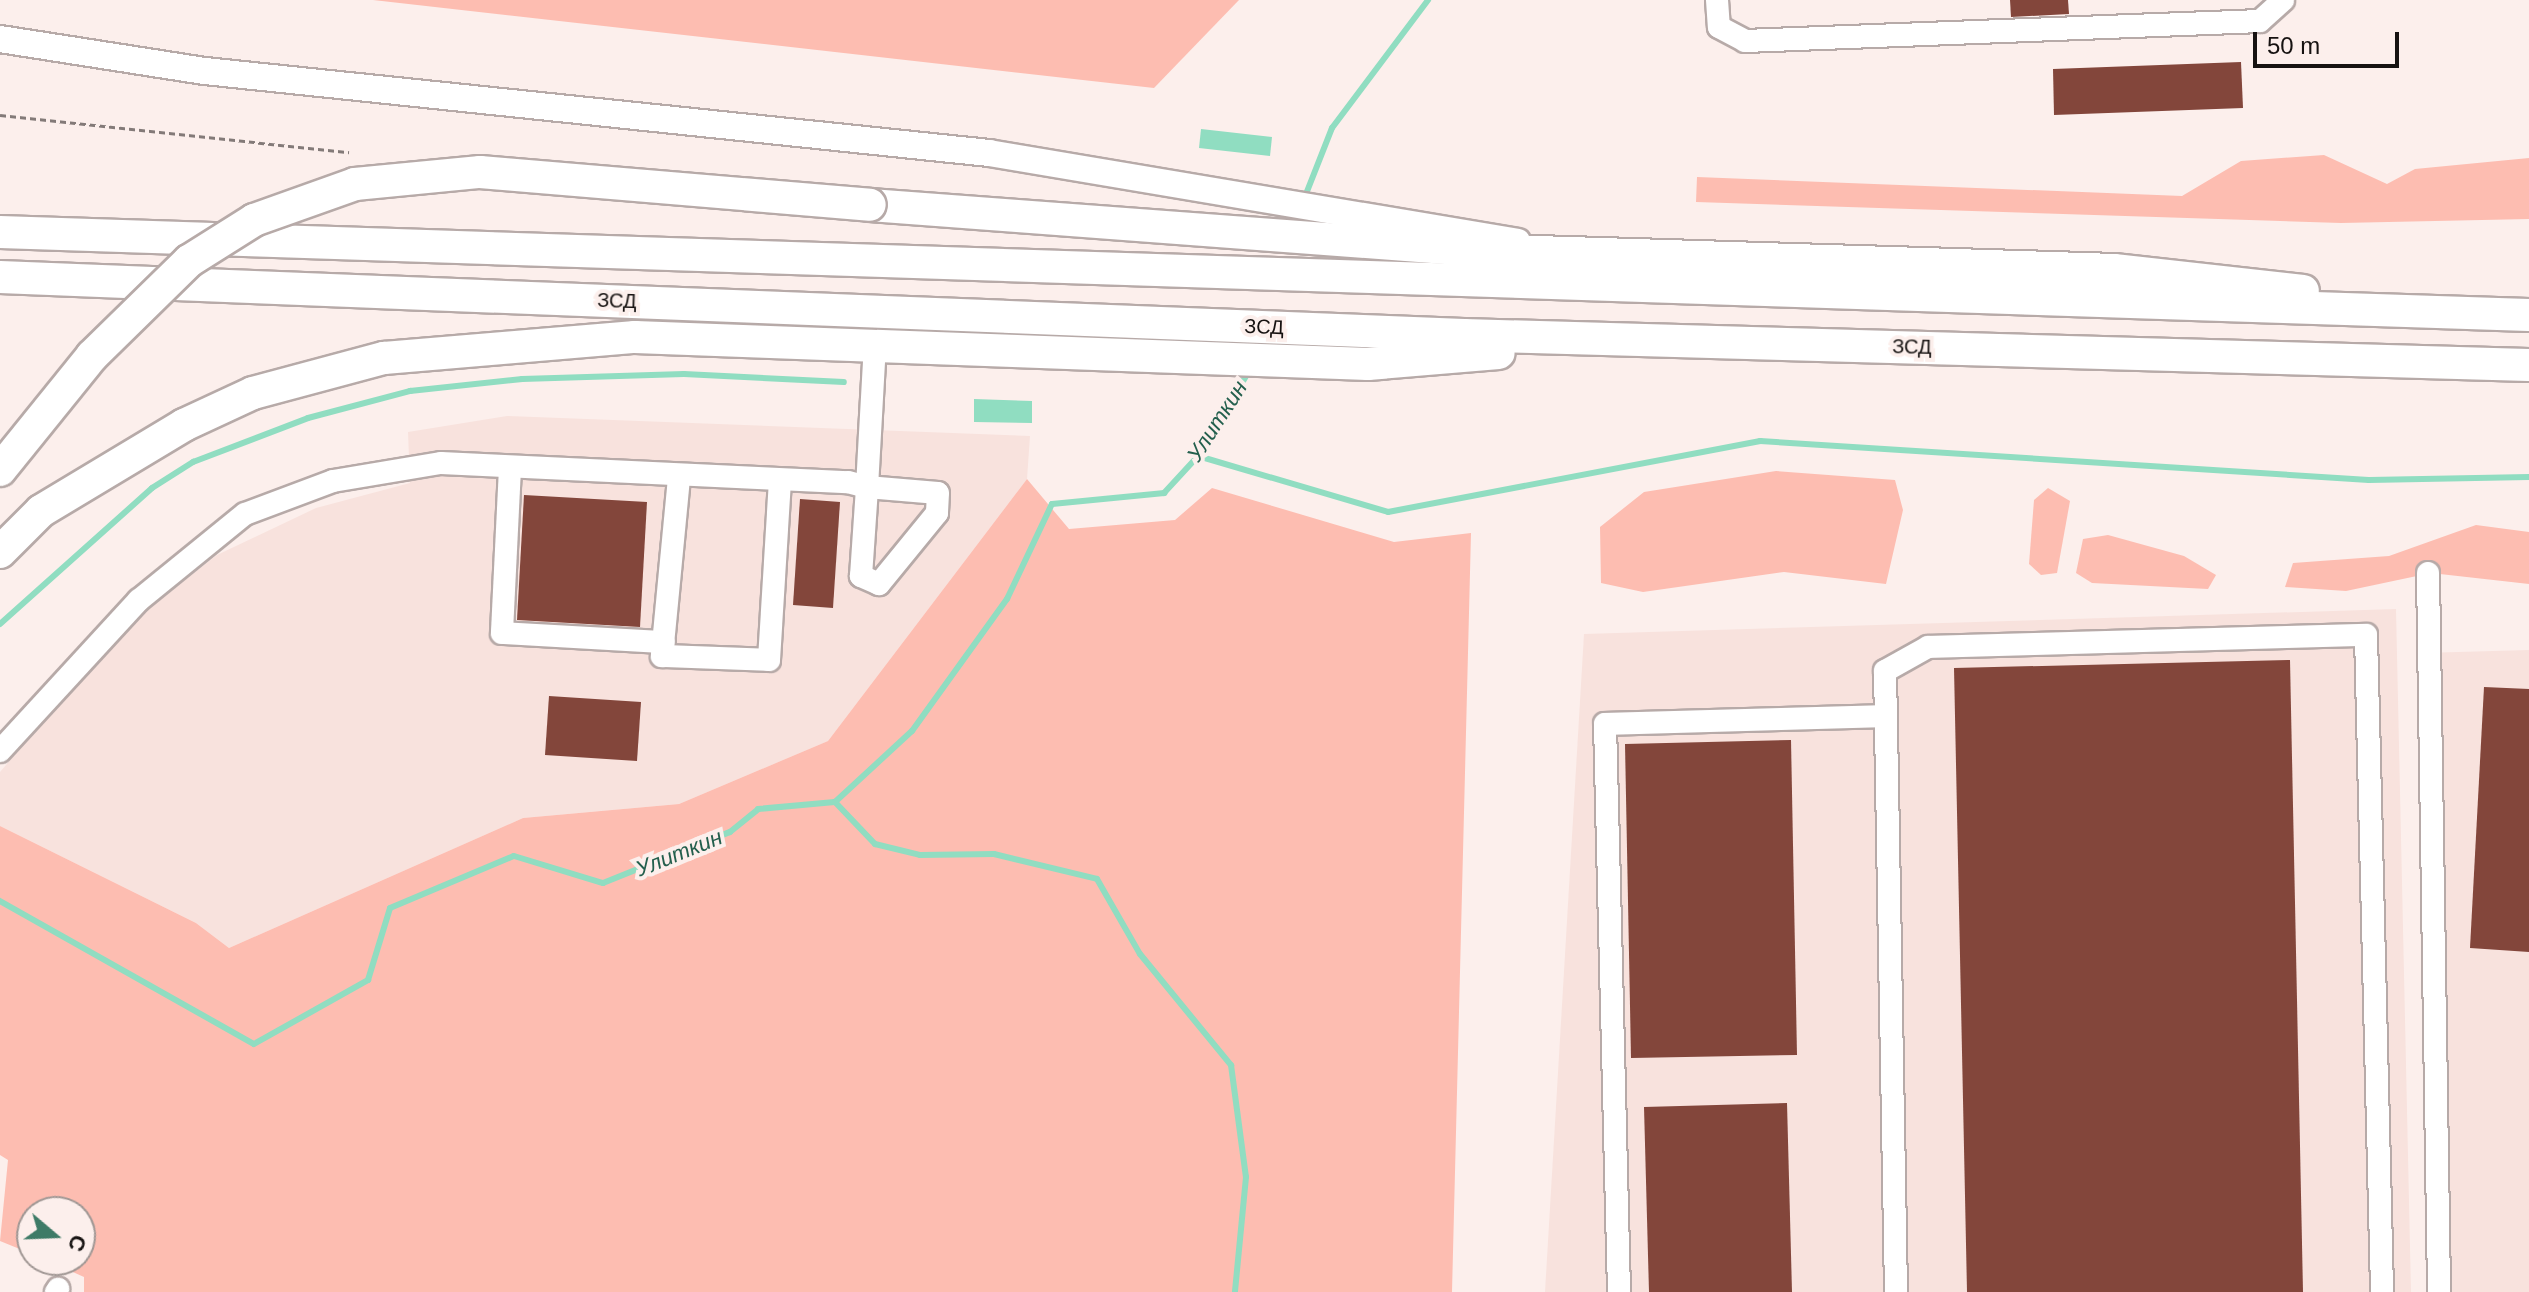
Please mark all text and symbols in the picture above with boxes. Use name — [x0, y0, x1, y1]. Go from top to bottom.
scale bar — [2257, 16, 2403, 66]
text: 50 m — [2267, 32, 2320, 59]
street label: ЗСД — [597, 288, 637, 314]
street label: ЗСД — [1244, 314, 1284, 340]
street label: ЗСД — [1892, 335, 1932, 359]
water label: Улиткин — [1181, 376, 1253, 466]
water label: Улиткин — [632, 824, 726, 882]
north arrow — [16, 1196, 96, 1276]
text: С — [63, 1232, 92, 1255]

